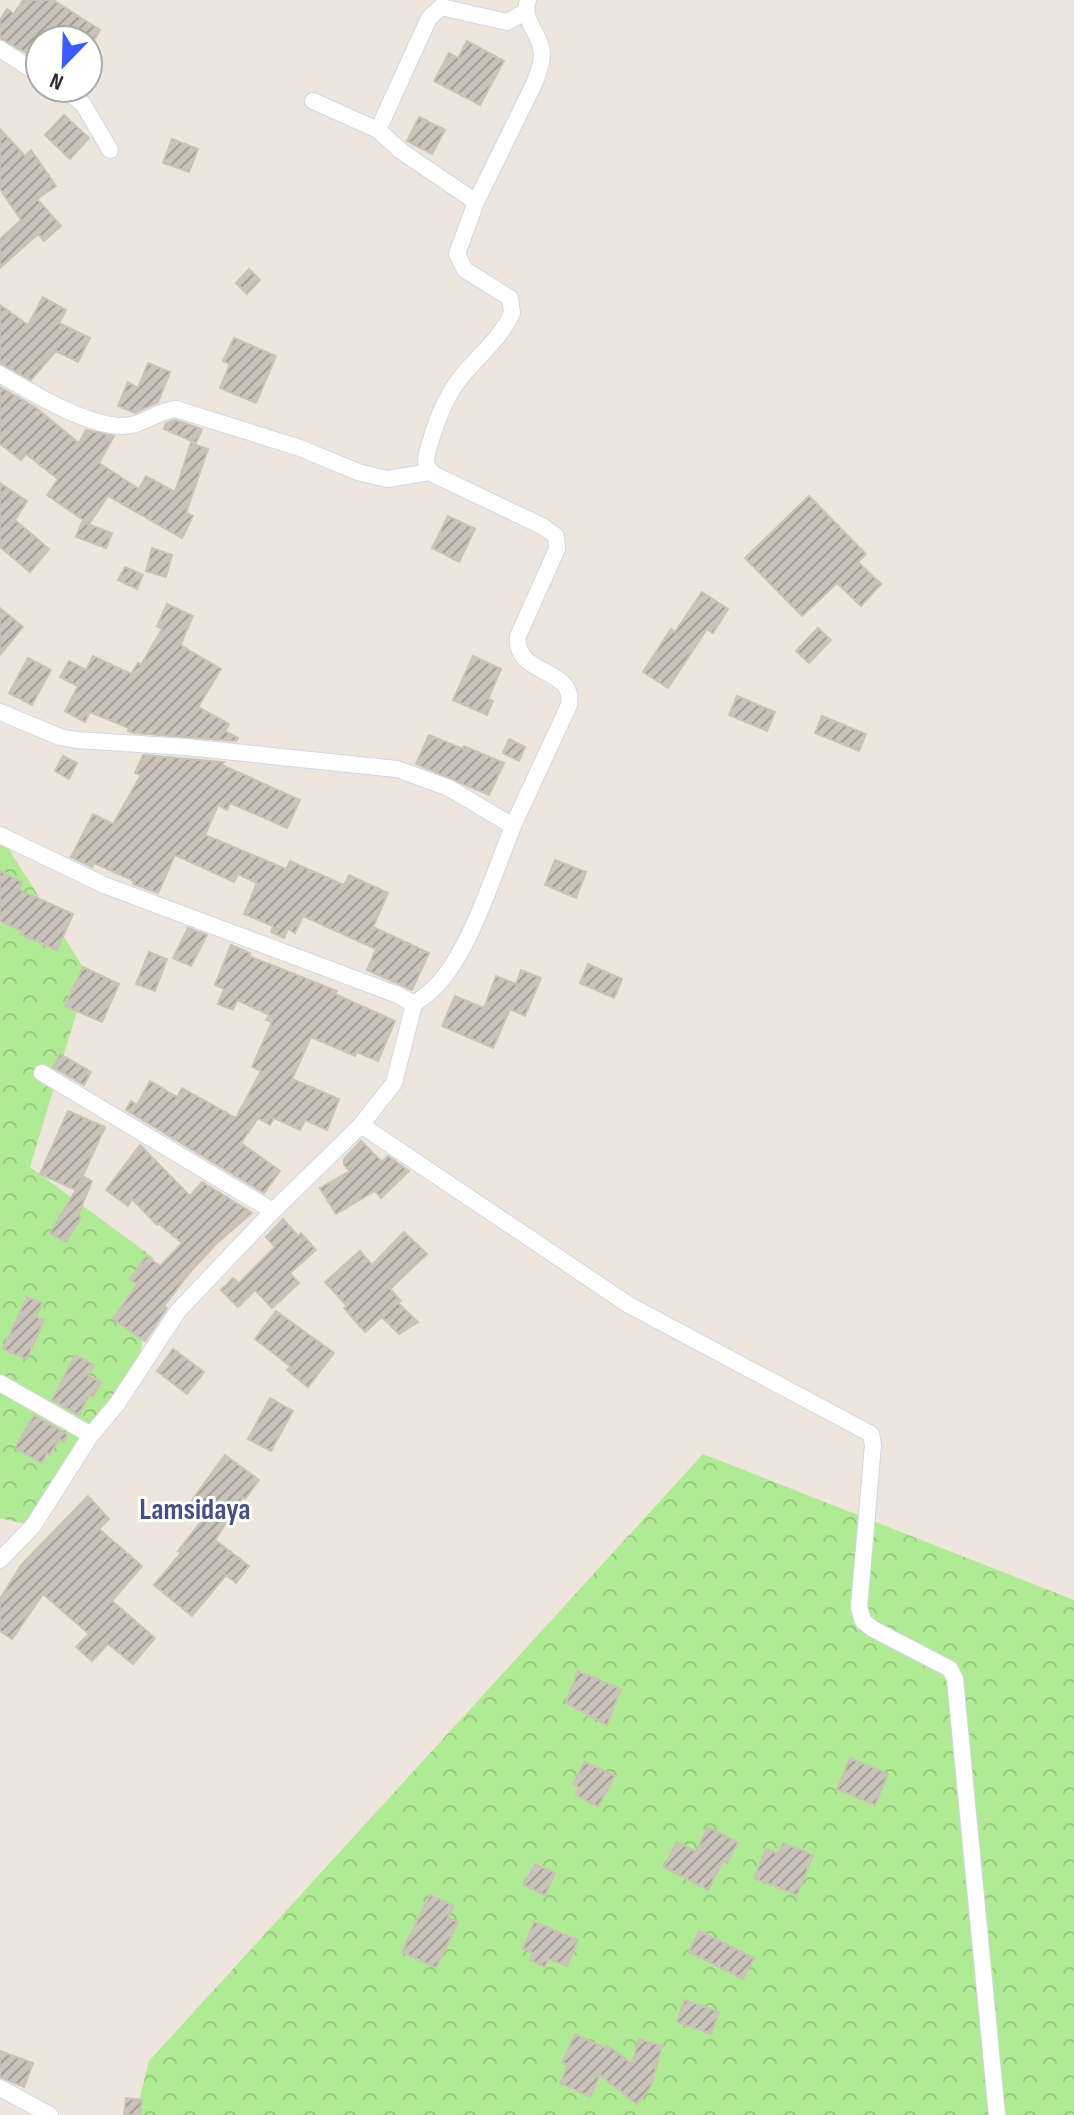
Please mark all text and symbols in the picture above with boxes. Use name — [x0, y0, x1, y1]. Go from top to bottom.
north arrow — [24, 24, 104, 104]
text: N — [46, 66, 67, 96]
district label: Lamsidaya — [139, 1492, 251, 1528]

